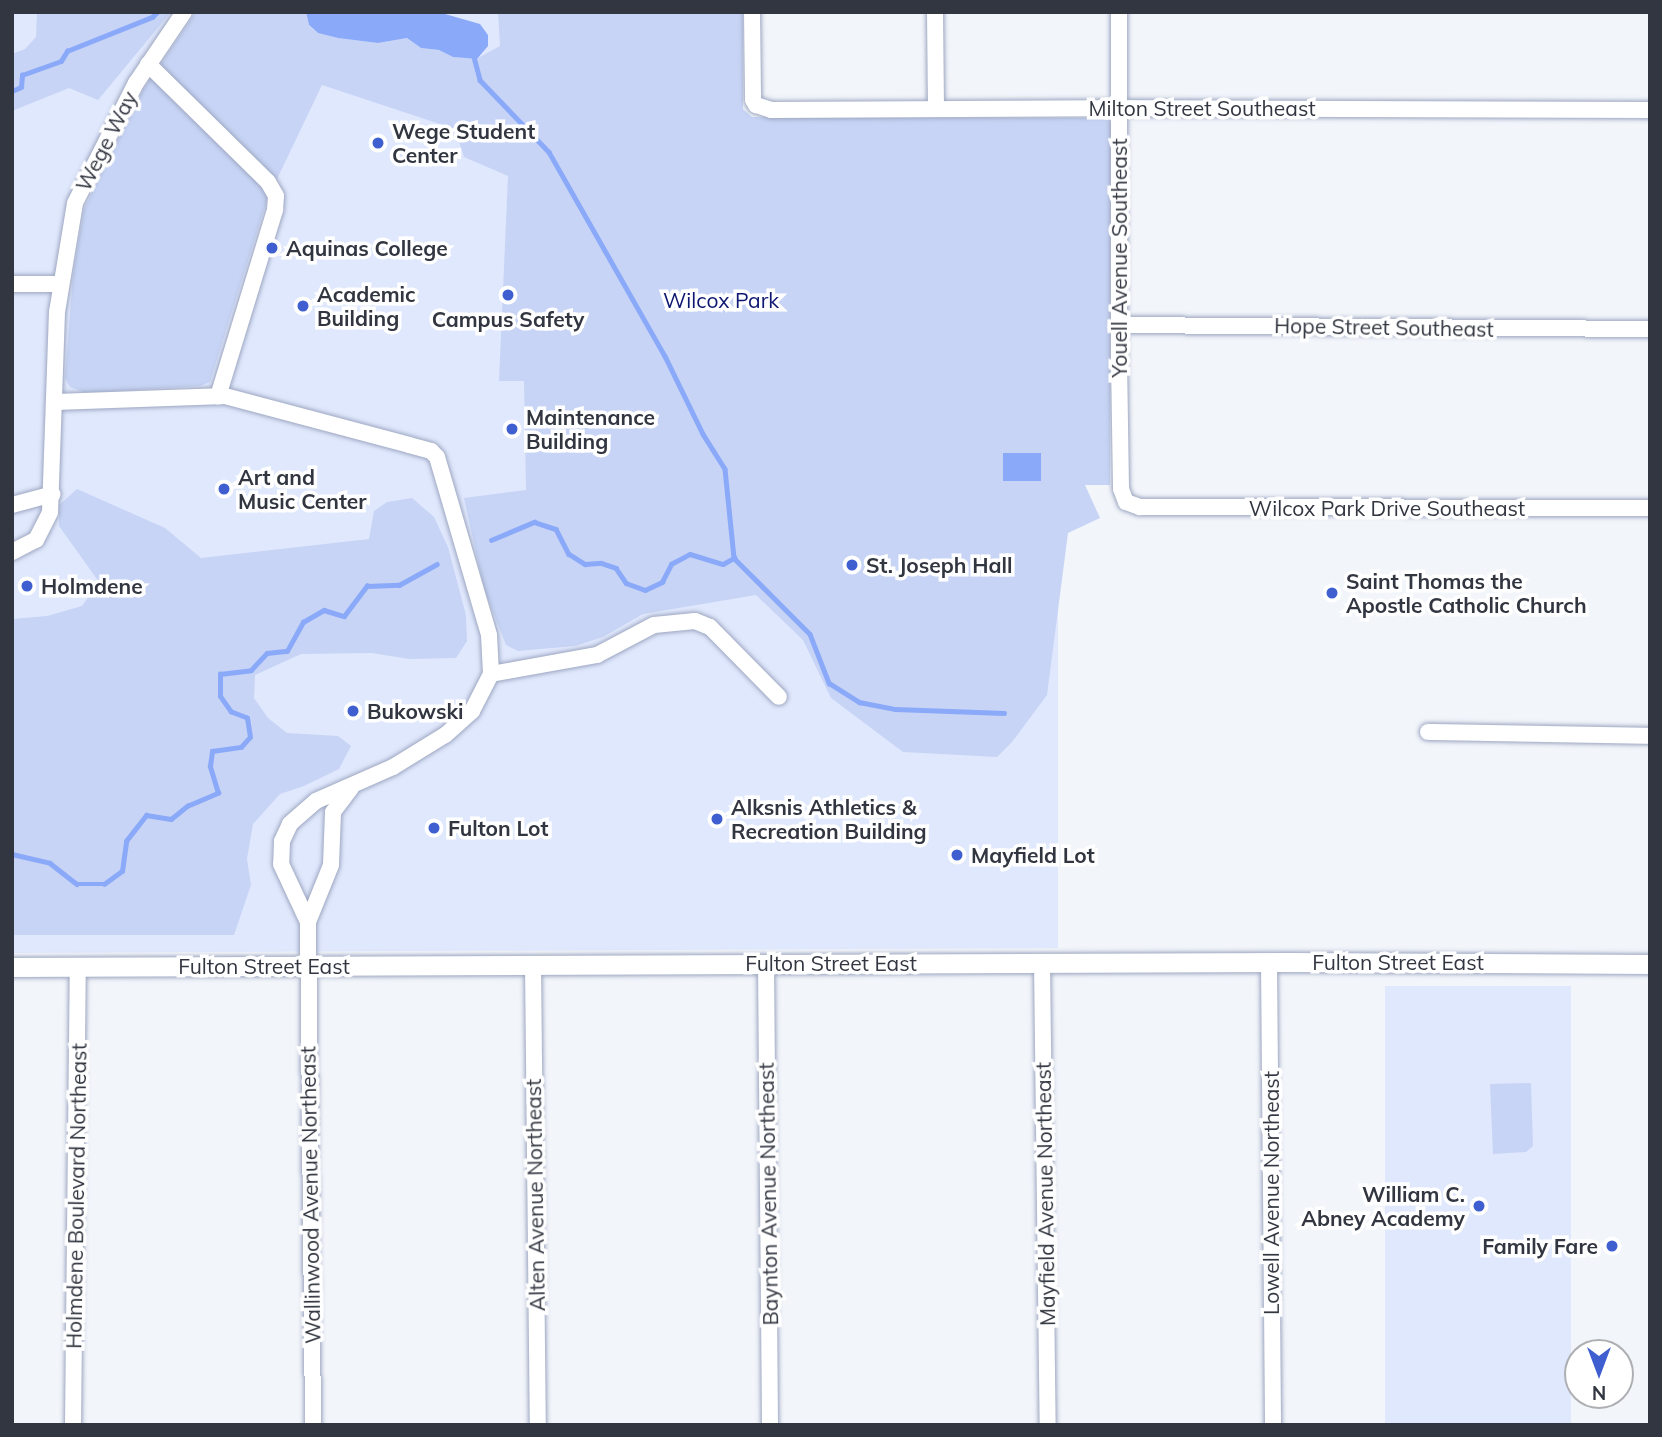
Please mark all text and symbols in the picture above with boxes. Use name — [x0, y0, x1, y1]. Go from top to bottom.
street label: Wege Way — [70, 87, 142, 195]
street label: Milton Street Southeast — [1088, 95, 1316, 121]
place label: Wege Student Center — [392, 118, 535, 168]
marker: Wege Student Center — [370, 135, 386, 151]
street label: Youell Avenue Southeast — [1106, 138, 1132, 378]
place label: Aquinas College — [286, 235, 448, 261]
marker: Aquinas College — [264, 240, 280, 256]
place label: Academic Building — [317, 281, 416, 331]
marker: Campus Safety — [500, 287, 516, 303]
park label: Wilcox Park — [663, 287, 779, 313]
marker: Academic Building — [295, 298, 311, 314]
place label: Campus Safety — [432, 306, 584, 332]
street label: Hope Street Southeast — [1274, 312, 1494, 342]
place label: Maintenance Building — [526, 404, 655, 454]
marker: Maintenance Building — [504, 421, 520, 437]
place label: Art and Music Center — [238, 464, 367, 514]
marker: Art and Music Center — [216, 481, 232, 497]
street label: Wilcox Park Drive Southeast — [1249, 495, 1525, 521]
place label: St. Joseph Hall — [866, 552, 1012, 578]
marker: St. Joseph Hall — [844, 557, 860, 573]
place label: Saint Thomas the Apostle Catholic Church — [1346, 568, 1587, 618]
place label: Holmdene — [41, 573, 143, 599]
marker: Holmdene — [19, 578, 35, 594]
marker: Saint Thomas the Apostle Catholic Church — [1324, 585, 1340, 601]
place label: Bukowski — [367, 698, 464, 724]
marker: Bukowski — [345, 703, 361, 719]
place label: Alksnis Athletics & Recreation Building — [731, 794, 927, 844]
marker: Alksnis Athletics & Recreation Building — [709, 811, 725, 827]
place label: Fulton Lot — [448, 815, 548, 841]
marker: Fulton Lot — [426, 820, 442, 836]
place label: Mayfield Lot — [971, 842, 1095, 868]
marker: Mayfield Lot — [949, 847, 965, 863]
street label: Fulton Street East — [1312, 949, 1484, 975]
street label: Fulton Street East — [745, 950, 917, 976]
street label: Fulton Street East — [178, 953, 350, 979]
street label: Holmdene Boulevard Northeast — [61, 1043, 91, 1349]
street label: Wallinwood Avenue Northeast — [295, 1046, 325, 1344]
street label: Baynton Avenue Northeast — [753, 1062, 783, 1326]
street label: Mayfield Avenue Northeast — [1030, 1062, 1060, 1326]
street label: Lowell Avenue Northeast — [1258, 1071, 1284, 1315]
street label: Alten Avenue Northeast — [520, 1078, 550, 1312]
place label: William C. Abney Academy — [1301, 1181, 1465, 1231]
marker: William C. Abney Academy — [1471, 1198, 1487, 1214]
place label: Family Fare — [1482, 1233, 1598, 1259]
marker: Family Fare — [1604, 1238, 1620, 1254]
north arrow — [1564, 1339, 1634, 1409]
text: N — [1592, 1381, 1606, 1405]

